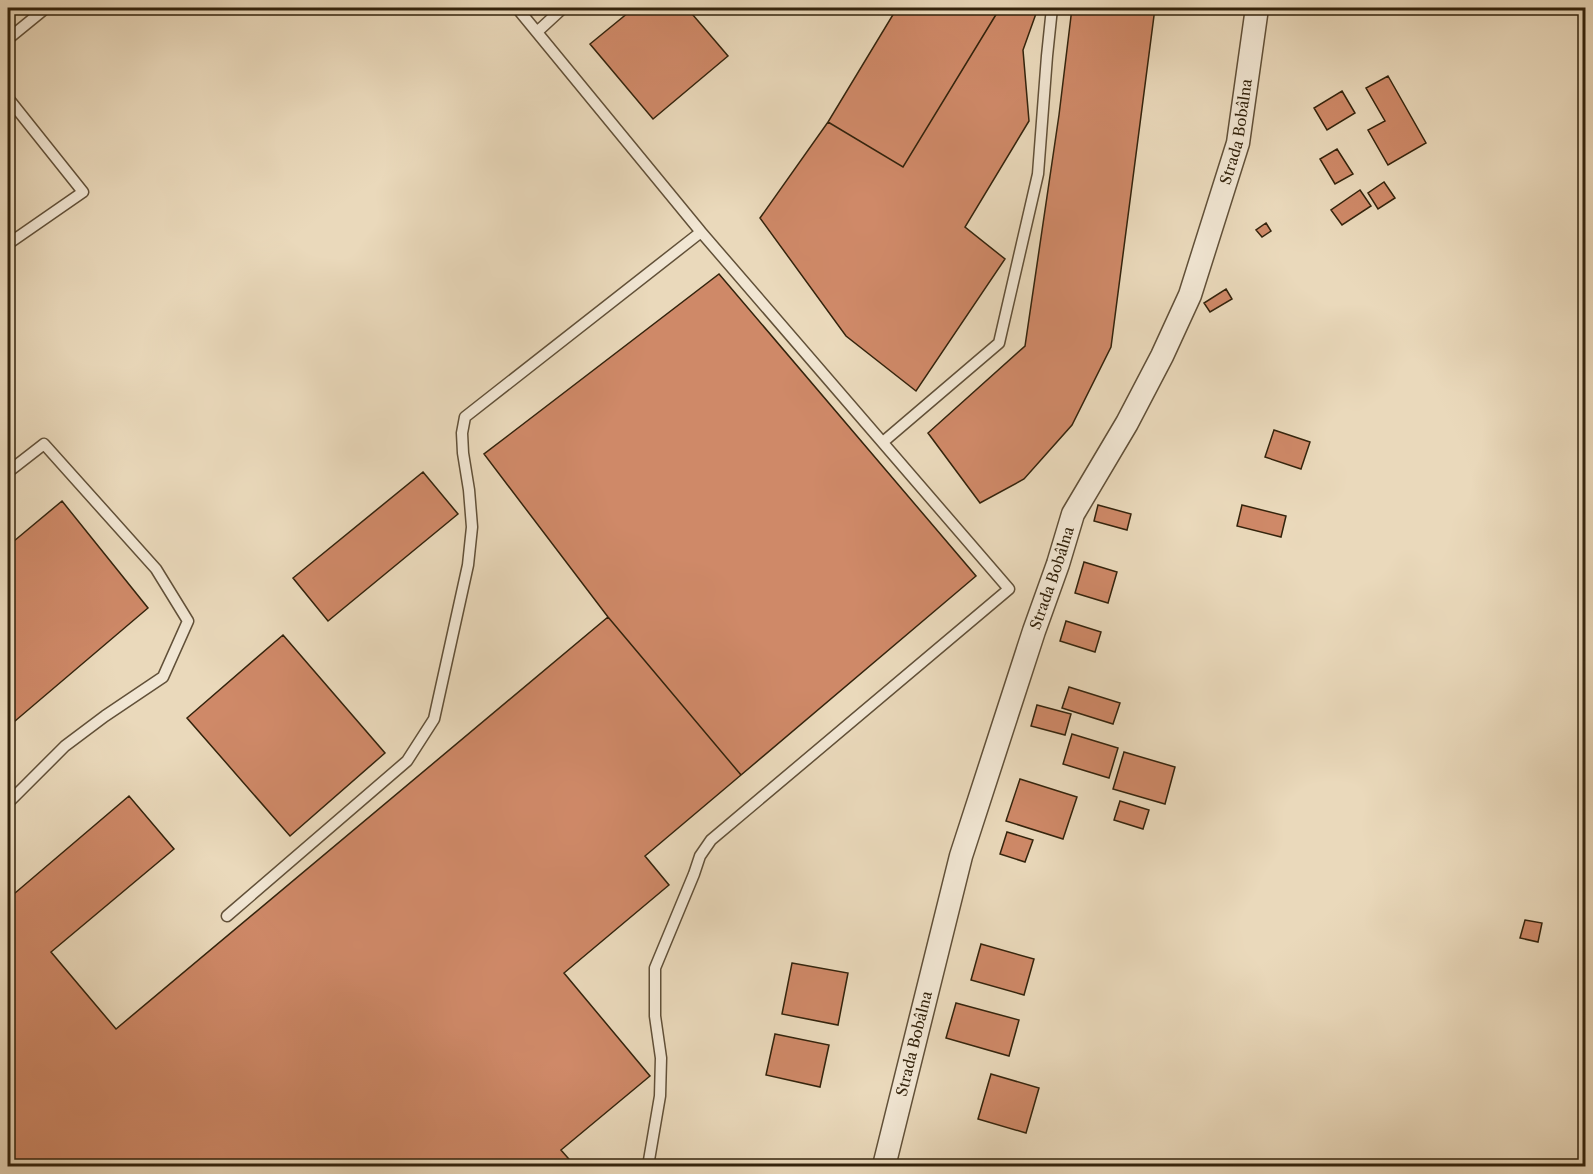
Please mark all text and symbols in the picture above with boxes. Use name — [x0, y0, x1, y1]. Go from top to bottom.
street label: Strada Bobâlna — [1215, 78, 1256, 187]
street label: Strada Bobâlna — [1025, 524, 1078, 632]
street label: Strada Bobâlna — [892, 989, 936, 1098]

